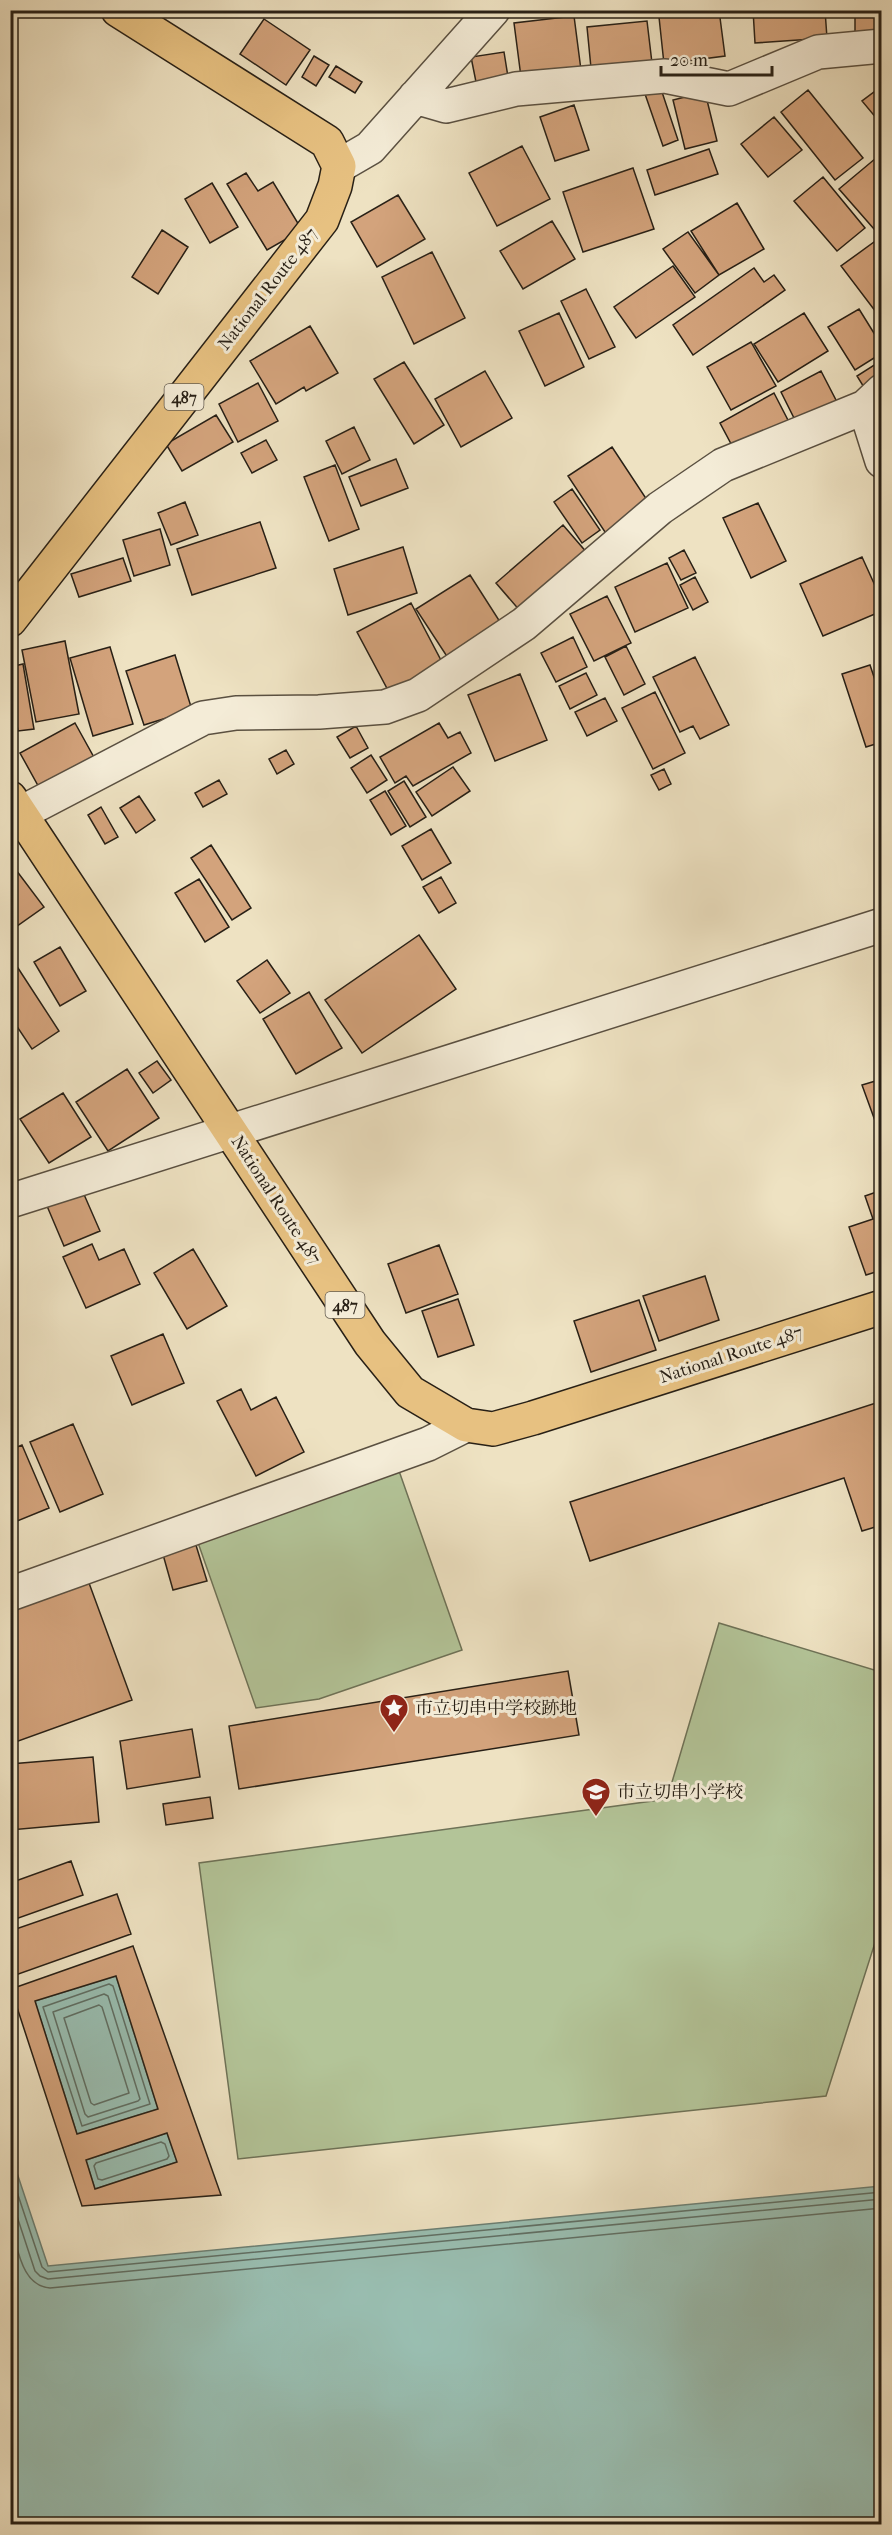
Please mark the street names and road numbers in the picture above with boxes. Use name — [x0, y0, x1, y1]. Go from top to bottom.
street label: National Route 487 — [214, 223, 322, 354]
road number: 487 — [164, 384, 204, 410]
street label: National Route 487 — [227, 1132, 326, 1269]
road number: 487 — [326, 1292, 364, 1318]
street label: National Route 487 — [657, 1322, 806, 1388]

